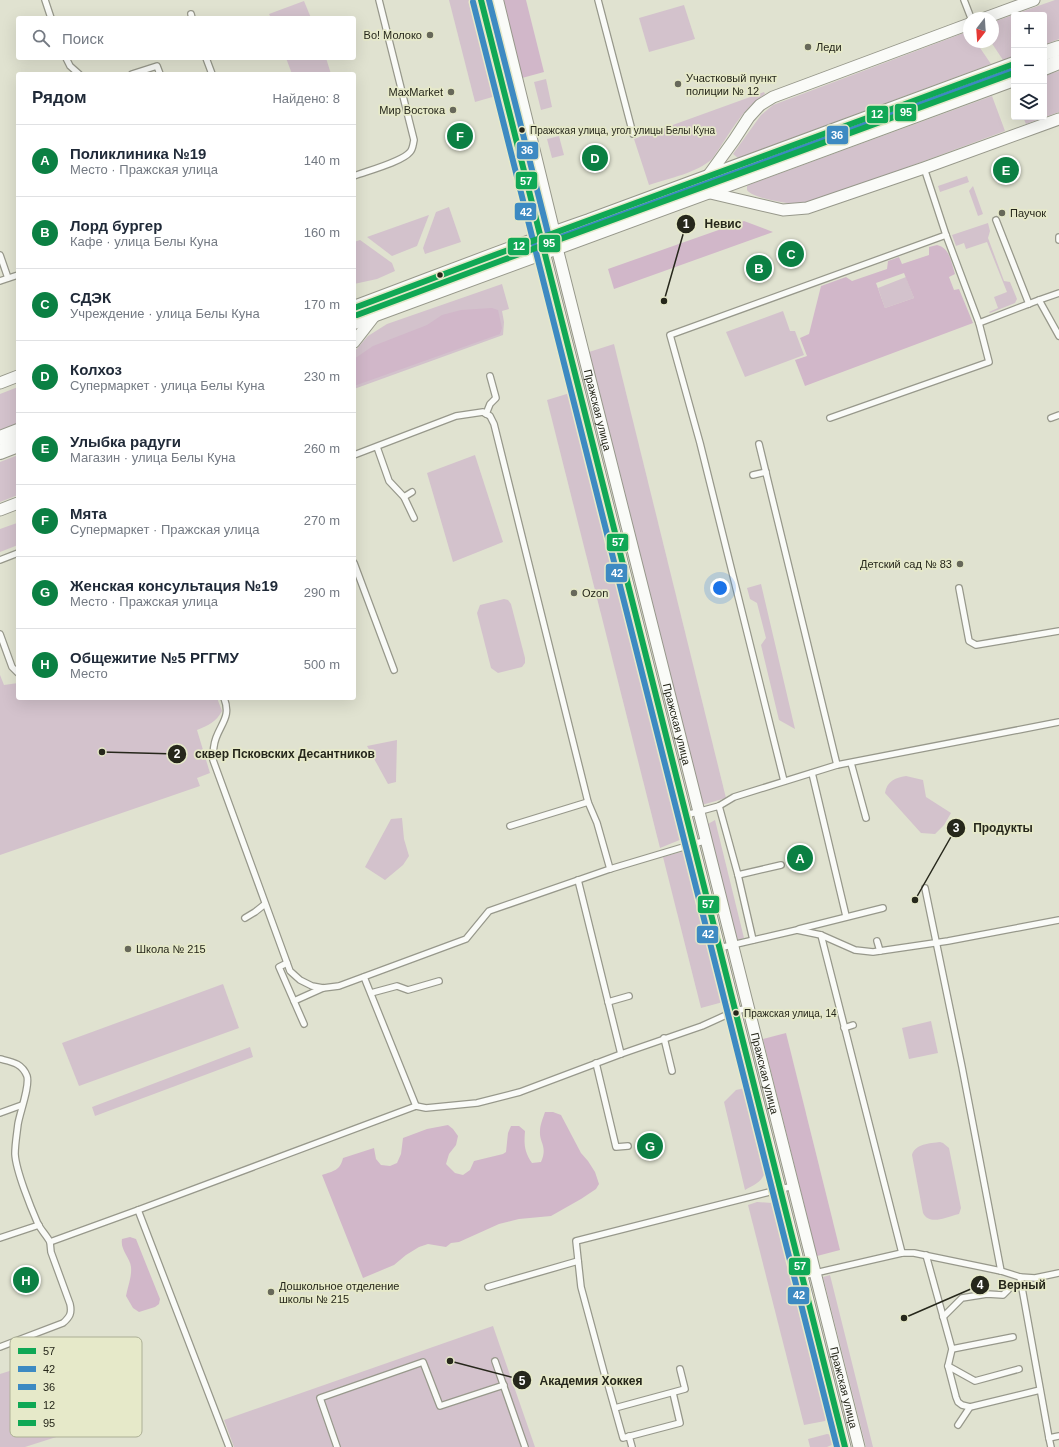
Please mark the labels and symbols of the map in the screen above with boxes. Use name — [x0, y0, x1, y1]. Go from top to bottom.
north arrow — [963, 12, 999, 48]
place label: Во! Молоко — [364, 29, 422, 41]
marker: Во! Молоко — [425, 30, 435, 40]
place label: Леди — [816, 41, 842, 53]
marker: Леди — [803, 42, 813, 52]
place label: Участковый пункт полиции № 12 — [686, 72, 777, 97]
marker: Участковый пункт полиции № 12 — [673, 79, 683, 89]
place label: MaxMarket — [389, 86, 443, 98]
marker: MaxMarket — [446, 87, 456, 97]
line badge: 95 — [894, 103, 917, 122]
place label: Мир Востока — [379, 104, 446, 116]
marker: Мир Востока — [448, 105, 458, 115]
line badge: 12 — [866, 105, 889, 124]
text: 95 — [900, 106, 912, 118]
text: 12 — [871, 108, 883, 120]
pin: F — [447, 121, 473, 151]
marker: Пражская улица, угол улицы Белы Куна — [517, 125, 527, 135]
place label: Пражская улица, угол улицы Белы Куна — [530, 125, 716, 136]
line badge: 36 — [826, 125, 849, 145]
text: 36 — [831, 129, 843, 141]
line badge: 36 — [516, 141, 539, 160]
pin: D — [582, 143, 608, 173]
text: 36 — [521, 144, 533, 156]
pin: E — [993, 155, 1019, 185]
line badge: 57 — [515, 171, 538, 190]
text: 57 — [520, 175, 532, 187]
line badge: 42 — [514, 202, 537, 221]
text: 42 — [520, 206, 532, 218]
place label: Паучок — [1010, 207, 1046, 219]
marker: Паучок — [997, 208, 1007, 218]
callout: Невис — [676, 212, 749, 236]
text: 1 — [683, 217, 690, 231]
text: Невис — [705, 217, 742, 231]
line badge: 95 — [538, 234, 561, 253]
line badge: 12 — [507, 237, 530, 256]
text: 95 — [543, 237, 555, 249]
pin: C — [778, 239, 804, 269]
text: 12 — [513, 240, 525, 252]
pin: B — [746, 253, 772, 283]
unlabelled marker — [435, 270, 445, 280]
street label: Пражская улица — [582, 368, 614, 453]
line badge: 57 — [606, 533, 629, 552]
text: 57 — [612, 536, 624, 548]
place label: Детский сад № 83 — [860, 558, 952, 570]
marker: Детский сад № 83 — [955, 559, 965, 569]
line badge: 42 — [605, 563, 628, 583]
text: 42 — [611, 567, 623, 579]
your location — [710, 578, 730, 598]
place label: Ozon — [582, 587, 608, 599]
marker: Ozon — [569, 588, 579, 598]
street label: Пражская улица — [661, 682, 693, 767]
callout: сквер Псковских Десантников — [167, 742, 383, 766]
text: 2 — [174, 747, 181, 761]
text: сквер Псковских Десантников — [195, 747, 375, 761]
callout: Продукты — [946, 816, 1041, 840]
text: 3 — [953, 821, 960, 835]
text: Продукты — [973, 821, 1033, 835]
pin: A — [787, 843, 813, 873]
line badge: 57 — [697, 895, 720, 914]
text: 57 — [702, 898, 714, 910]
line badge: 42 — [696, 925, 719, 944]
text: 42 — [702, 928, 714, 940]
place label: Школа № 215 — [136, 943, 206, 955]
marker: Школа № 215 — [123, 944, 133, 954]
marker: Пражская улица, 14 — [731, 1008, 741, 1018]
place label: Пражская улица, 14 — [744, 1008, 837, 1019]
street label: Пражская улица — [749, 1031, 781, 1116]
pin: G — [637, 1131, 663, 1161]
line badge: 57 — [788, 1257, 811, 1276]
text: 57 — [794, 1260, 806, 1272]
pin: H — [13, 1265, 39, 1295]
callout: Верный — [970, 1273, 1053, 1297]
text: 4 — [977, 1278, 984, 1292]
text: Верный — [998, 1278, 1046, 1292]
place label: Дошкольное отделение школы № 215 — [279, 1280, 399, 1305]
line badge: 42 — [787, 1286, 810, 1305]
marker: Дошкольное отделение школы № 215 — [266, 1287, 276, 1297]
text: 42 — [793, 1289, 805, 1301]
legend — [10, 1337, 142, 1437]
text: 57 — [43, 1345, 55, 1357]
street label: Пражская улица — [828, 1345, 860, 1430]
text: 42 — [43, 1363, 55, 1375]
callout: Академия Хоккея — [512, 1368, 651, 1392]
text: 5 — [519, 1374, 526, 1388]
text: Академия Хоккея — [540, 1374, 642, 1388]
text: 36 — [43, 1381, 55, 1393]
text: 12 — [43, 1399, 55, 1411]
text: 95 — [43, 1417, 55, 1429]

